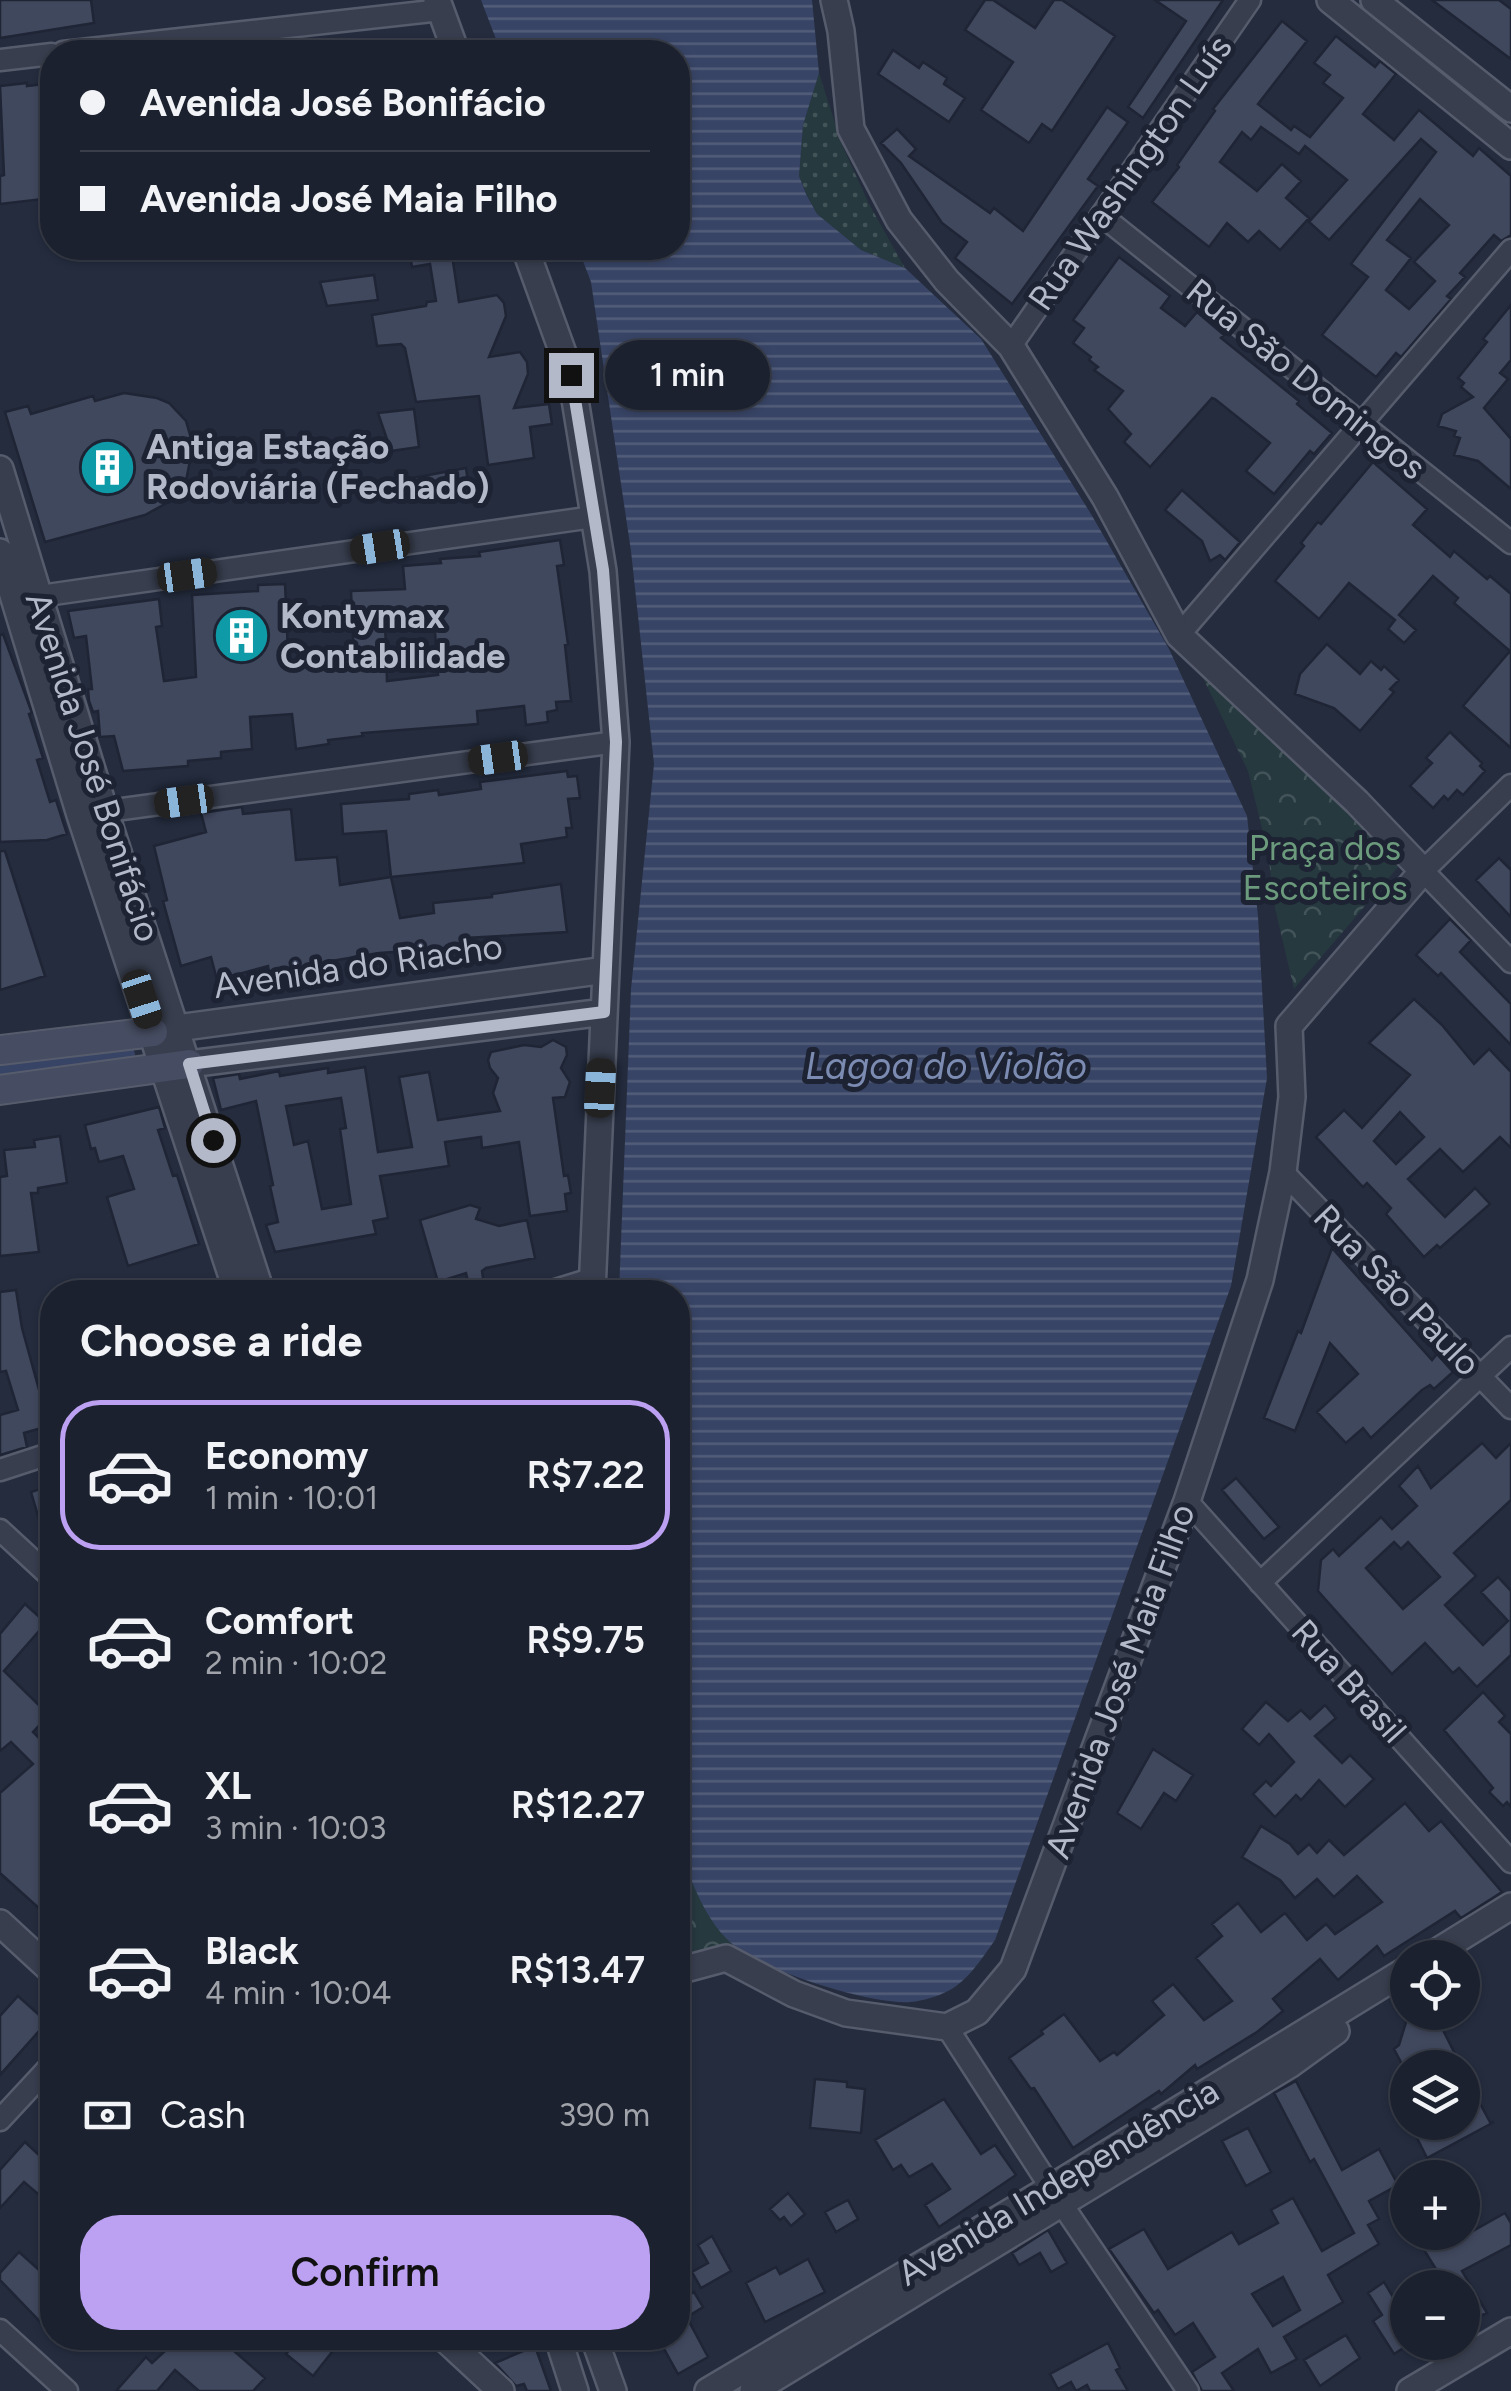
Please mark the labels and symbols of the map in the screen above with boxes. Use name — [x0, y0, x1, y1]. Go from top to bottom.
street label: Rua Washington Luís — [1019, 28, 1241, 318]
street label: Rua São Domingos — [1178, 270, 1434, 488]
callout: 1 min — [606, 340, 771, 410]
route end — [549, 353, 594, 398]
place label: Antiga Estação Rodoviária (Fechado) — [146, 426, 490, 508]
building icon: Antiga Estação Rodoviária (Fechado) — [77, 437, 137, 497]
car — [348, 527, 412, 567]
car — [155, 556, 219, 594]
street label: Avenida José Bonifácio — [17, 587, 169, 947]
place label: Kontymax Contabilidade — [280, 595, 506, 677]
building icon: Kontymax Contabilidade — [211, 606, 271, 666]
car — [466, 739, 530, 777]
car — [152, 782, 216, 820]
park label: Praça dos Escoteiros — [1242, 827, 1408, 909]
street label: Avenida do Riacho — [211, 925, 505, 1007]
car — [118, 966, 166, 1032]
water label: Lagoa do Violão — [805, 1043, 1087, 1089]
car — [583, 1057, 617, 1119]
route start — [191, 1118, 236, 1163]
street label: Rua São Paulo — [1305, 1196, 1489, 1384]
street label: Avenida José Maia Filho — [1036, 1498, 1204, 1864]
street label: Rua Brasil — [1283, 1611, 1415, 1751]
street label: Avenida Independência — [890, 2070, 1226, 2294]

